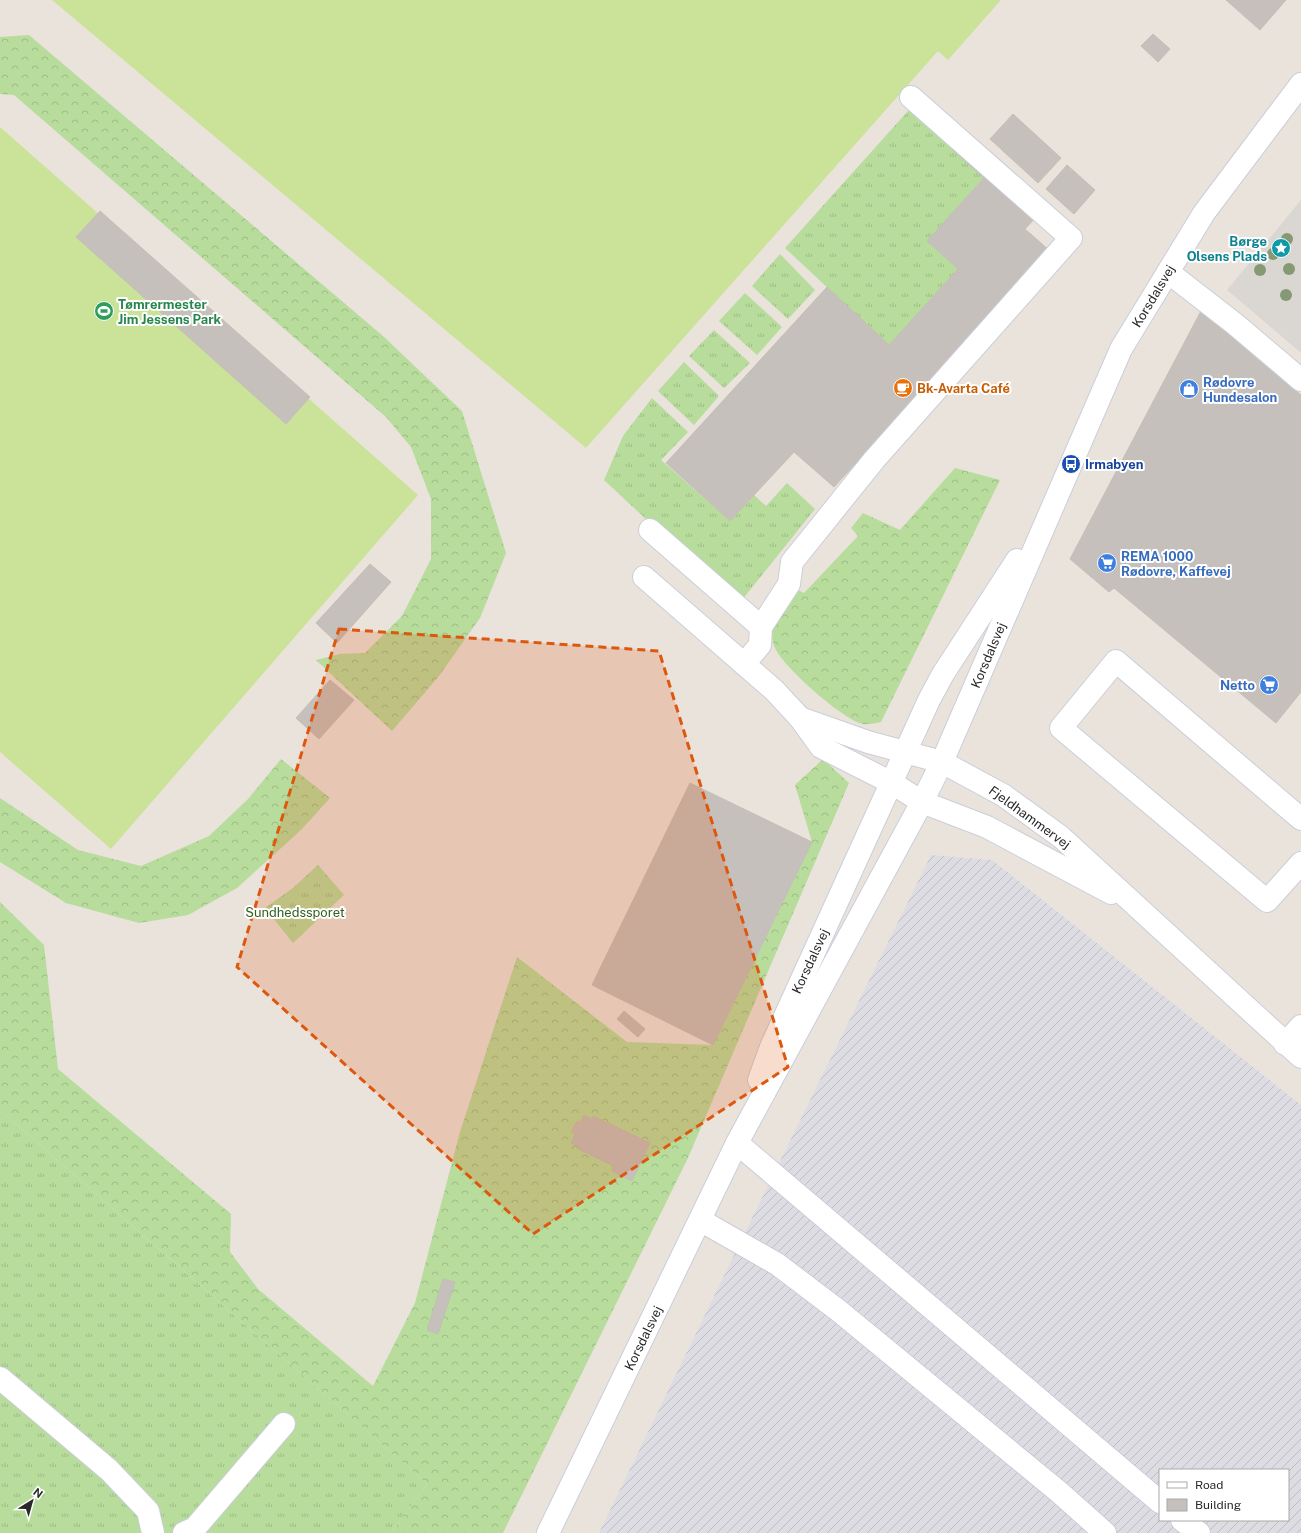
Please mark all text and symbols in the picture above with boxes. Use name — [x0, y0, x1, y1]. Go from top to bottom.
place label: Børge Olsens Plads — [1187, 234, 1267, 264]
place icon: Børge Olsens Plads — [1270, 237, 1292, 259]
street label: Korsdalsvej — [1129, 262, 1178, 330]
place label: Tømrermester Jim Jessens Park — [118, 297, 222, 327]
sports icon: Tømrermester Jim Jessens Park — [93, 300, 115, 322]
place label: Rødovre Hundesalon — [1203, 375, 1277, 405]
cafe icon: Bk-Avarta Café — [892, 377, 914, 399]
shop icon: Rødovre Hundesalon — [1178, 378, 1200, 400]
place label: Bk-Avarta Café — [917, 381, 1010, 396]
bus stop icon: Irmabyen — [1060, 453, 1082, 475]
place label: Irmabyen — [1085, 457, 1143, 472]
place label: REMA 1000 Rødovre, Kaffevej — [1121, 549, 1231, 579]
supermarket icon: REMA 1000 Rødovre, Kaffevej — [1096, 552, 1118, 574]
street label: Korsdalsvej — [968, 620, 1009, 690]
supermarket icon: Netto — [1258, 674, 1280, 696]
place label: Netto — [1220, 678, 1255, 693]
street label: Fjeldhammervej — [986, 783, 1073, 852]
park label: Sundhedssporet — [245, 905, 345, 920]
street label: Korsdalsvej — [789, 926, 832, 996]
street label: Korsdalsvej — [621, 1304, 666, 1373]
legend — [1159, 1469, 1289, 1521]
text: Road — [1195, 1478, 1223, 1492]
north arrow — [12, 1481, 52, 1521]
text: N — [31, 1486, 45, 1500]
text: Building — [1195, 1498, 1241, 1512]

